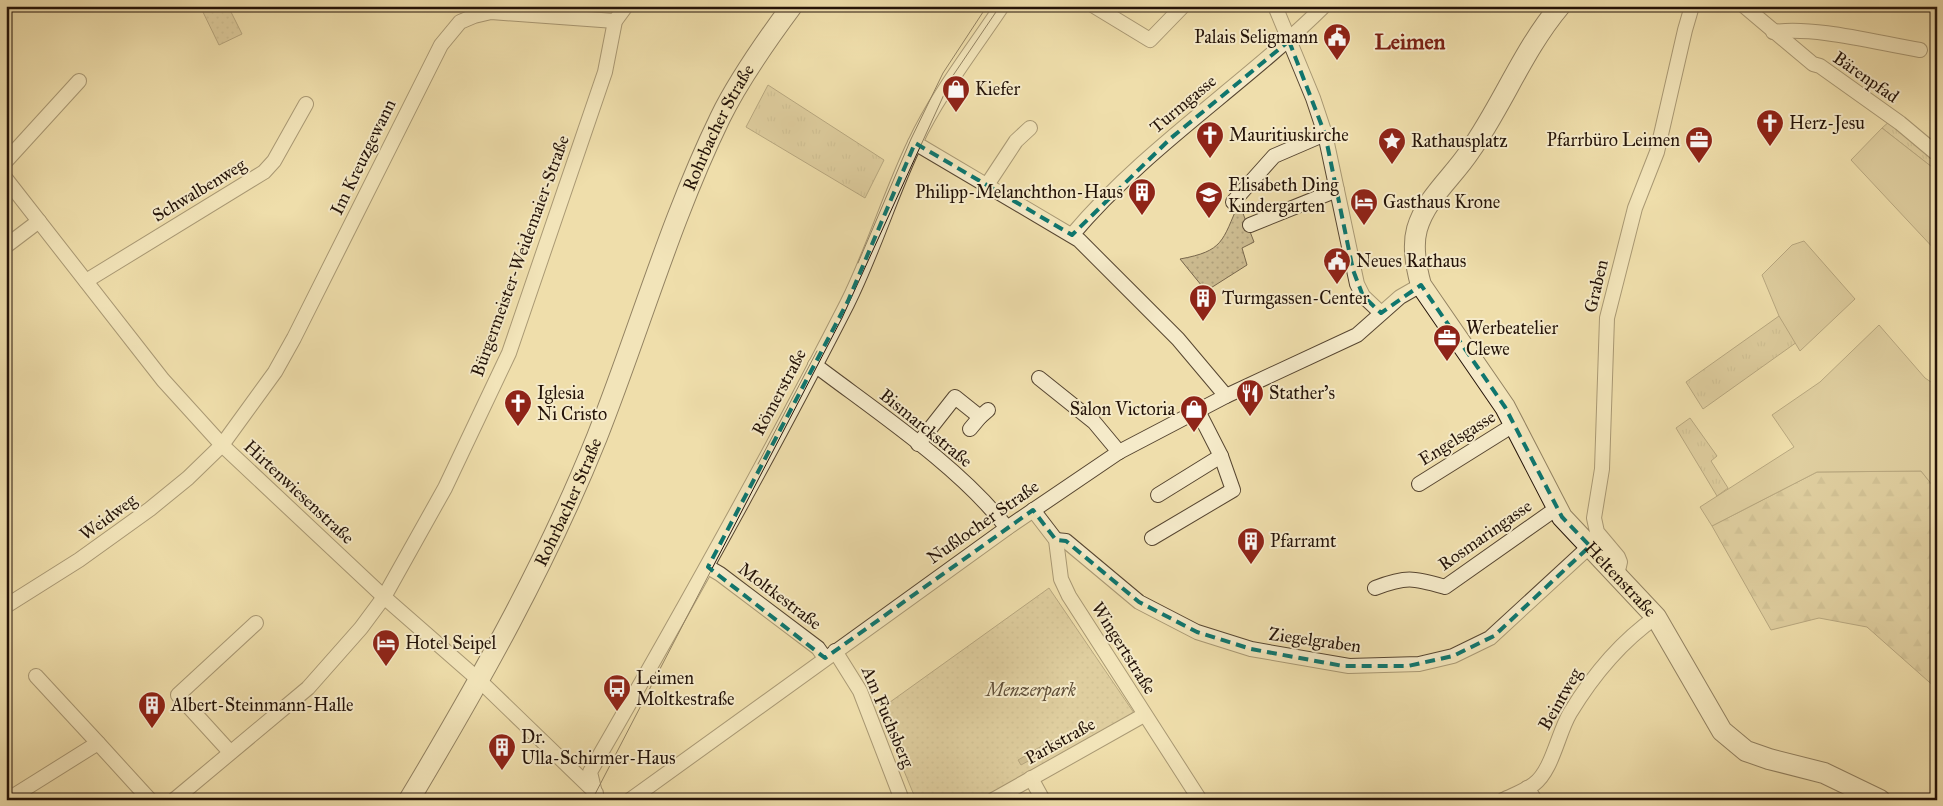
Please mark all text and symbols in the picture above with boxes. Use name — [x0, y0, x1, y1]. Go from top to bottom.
public building icon: Palais Seligmann — [1322, 22, 1352, 61]
place label: Palais Seligmann — [1194, 26, 1318, 49]
district label: Leimen — [1375, 28, 1446, 55]
street label: Bärenpfad — [1829, 46, 1903, 108]
street label: Rohrbacher Straße — [678, 60, 759, 194]
street label: Turmgasse — [1145, 70, 1221, 139]
shop icon: Kiefer — [941, 74, 971, 113]
place label: Kiefer — [975, 78, 1021, 100]
street label: Im Kreuzgewann — [325, 95, 402, 219]
church icon: Herz-Jesu — [1755, 108, 1785, 147]
place label: Herz-Jesu — [1789, 112, 1865, 135]
church icon: Mauritiuskirche — [1195, 120, 1225, 159]
place label: Mauritiuskirche — [1229, 124, 1349, 146]
office icon: Pfarrbüro Leimen — [1684, 125, 1714, 164]
place icon: Rathausplatz — [1377, 126, 1407, 165]
place label: Pfarrbüro Leimen — [1547, 129, 1680, 151]
place label: Rathausplatz — [1411, 130, 1507, 152]
street label: Bürgermeister-Weidemaier-Straße — [466, 132, 575, 380]
street label: Schwalbenweg — [148, 153, 251, 227]
place label: Elisabeth Ding Kindergarten — [1228, 174, 1339, 218]
building icon: Philipp-Melanchthon-Haus — [1127, 177, 1157, 216]
school or university icon: Elisabeth Ding Kindergarten — [1194, 180, 1224, 219]
place label: Philipp-Melanchthon-Haus — [915, 181, 1123, 203]
hotel icon: Gasthaus Krone — [1349, 187, 1379, 226]
place label: Gasthaus Krone — [1383, 191, 1500, 213]
public building icon: Neues Rathaus — [1322, 246, 1352, 285]
place label: Neues Rathaus — [1356, 250, 1466, 272]
street label: Graben — [1579, 257, 1613, 315]
building icon: Turmgassen-Center — [1188, 283, 1218, 322]
place label: Turmgassen-Center — [1222, 287, 1370, 310]
place label: Werbeatelier Clewe — [1466, 317, 1559, 360]
office icon: Werbeatelier Clewe — [1432, 323, 1462, 362]
street label: Römerstraße — [747, 345, 811, 439]
restaurant icon: Stather's — [1235, 378, 1265, 417]
place label: Iglesia Ni Cristo — [537, 382, 607, 425]
place label: Stather's — [1269, 382, 1335, 404]
street label: Bismarckstraße — [875, 384, 977, 472]
church icon: Iglesia Ni Cristo — [503, 388, 533, 427]
shop icon: Salon Victoria — [1179, 394, 1209, 433]
place label: Salon Victoria — [1070, 398, 1175, 420]
street label: Engelsgasse — [1414, 406, 1500, 471]
street label: Hirtenwiesenstraße — [239, 435, 359, 549]
street label: Rohrbacher Straße — [530, 435, 606, 570]
street label: Nußlocher Straße — [923, 475, 1043, 569]
street label: Weidweg — [75, 489, 142, 546]
street label: Rosmaringasse — [1434, 495, 1537, 576]
building icon: Pfarramt — [1236, 526, 1266, 565]
place label: Pfarramt — [1270, 530, 1337, 552]
street label: Heltenstraße — [1580, 537, 1661, 622]
street label: Moltkestraße — [734, 558, 826, 634]
street label: Wingertstraße — [1086, 598, 1161, 699]
street label: Ziegelgraben — [1267, 623, 1363, 658]
hotel icon: Hotel Seipel — [371, 628, 401, 667]
place label: Hotel Seipel — [405, 632, 496, 654]
street label: Am Fuchsberg — [855, 662, 919, 772]
street label: Beintweg — [1533, 664, 1588, 734]
place label: Leimen Moltkestraße — [636, 667, 734, 710]
bus stop icon: Leimen Moltkestraße — [602, 673, 632, 712]
park label: Menzerpark — [984, 679, 1076, 702]
building icon: Albert-Steinmann-Halle — [137, 690, 167, 729]
place label: Albert-Steinmann-Halle — [170, 694, 354, 716]
street label: Parkstraße — [1021, 713, 1099, 769]
place label: Dr. Ulla-Schirmer-Haus — [521, 726, 676, 769]
building icon: Dr. Ulla-Schirmer-Haus — [487, 732, 517, 771]

